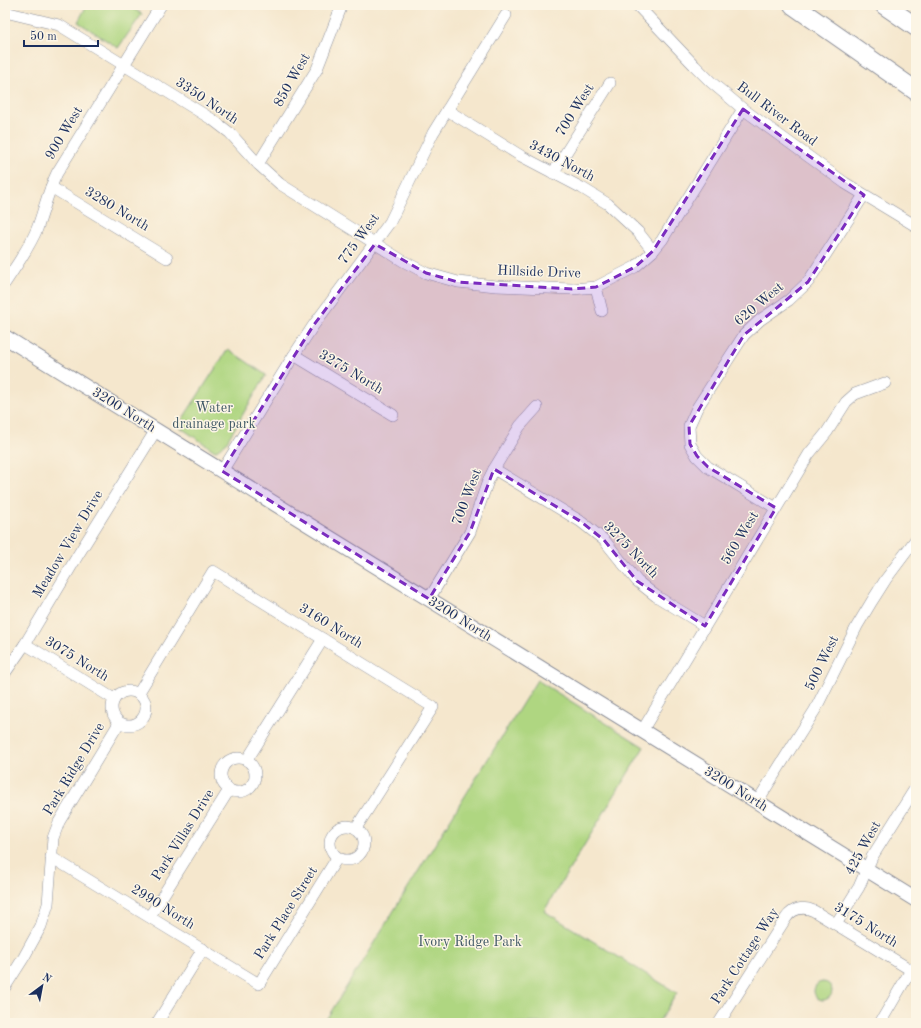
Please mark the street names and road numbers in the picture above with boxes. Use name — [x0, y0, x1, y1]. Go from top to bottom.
street label: 850 West — [271, 51, 313, 109]
street label: 3350 North — [173, 75, 241, 127]
street label: Bull River Road — [734, 79, 820, 149]
street label: 700 West — [553, 81, 597, 139]
street label: 900 West — [43, 104, 85, 162]
street label: 3430 North — [527, 138, 598, 184]
street label: 3280 North — [82, 184, 152, 234]
street label: 775 West — [336, 211, 382, 267]
street label: Hillside Drive — [497, 264, 581, 280]
street label: 620 West — [732, 280, 786, 328]
street label: 3275 North — [316, 347, 386, 397]
street label: 3200 North — [90, 385, 159, 435]
street label: 700 West — [450, 467, 484, 527]
street label: Meadow View Drive — [30, 488, 106, 600]
street label: 560 West — [719, 509, 761, 567]
street label: 3275 North — [601, 519, 661, 581]
street label: 3200 North — [426, 594, 495, 644]
street label: 3160 North — [297, 601, 366, 651]
street label: 500 West — [803, 633, 841, 693]
street label: 3075 North — [43, 634, 112, 684]
street label: Park Ridge Drive — [41, 720, 107, 818]
street label: 3200 North — [702, 764, 771, 814]
street label: Park Villas Drive — [149, 787, 217, 883]
street label: 425 West — [843, 819, 884, 877]
street label: Park Place Street — [252, 864, 320, 962]
street label: 2990 North — [129, 882, 198, 932]
street label: 3175 North — [832, 900, 901, 950]
street label: Park Cottage Way — [709, 905, 782, 1007]

